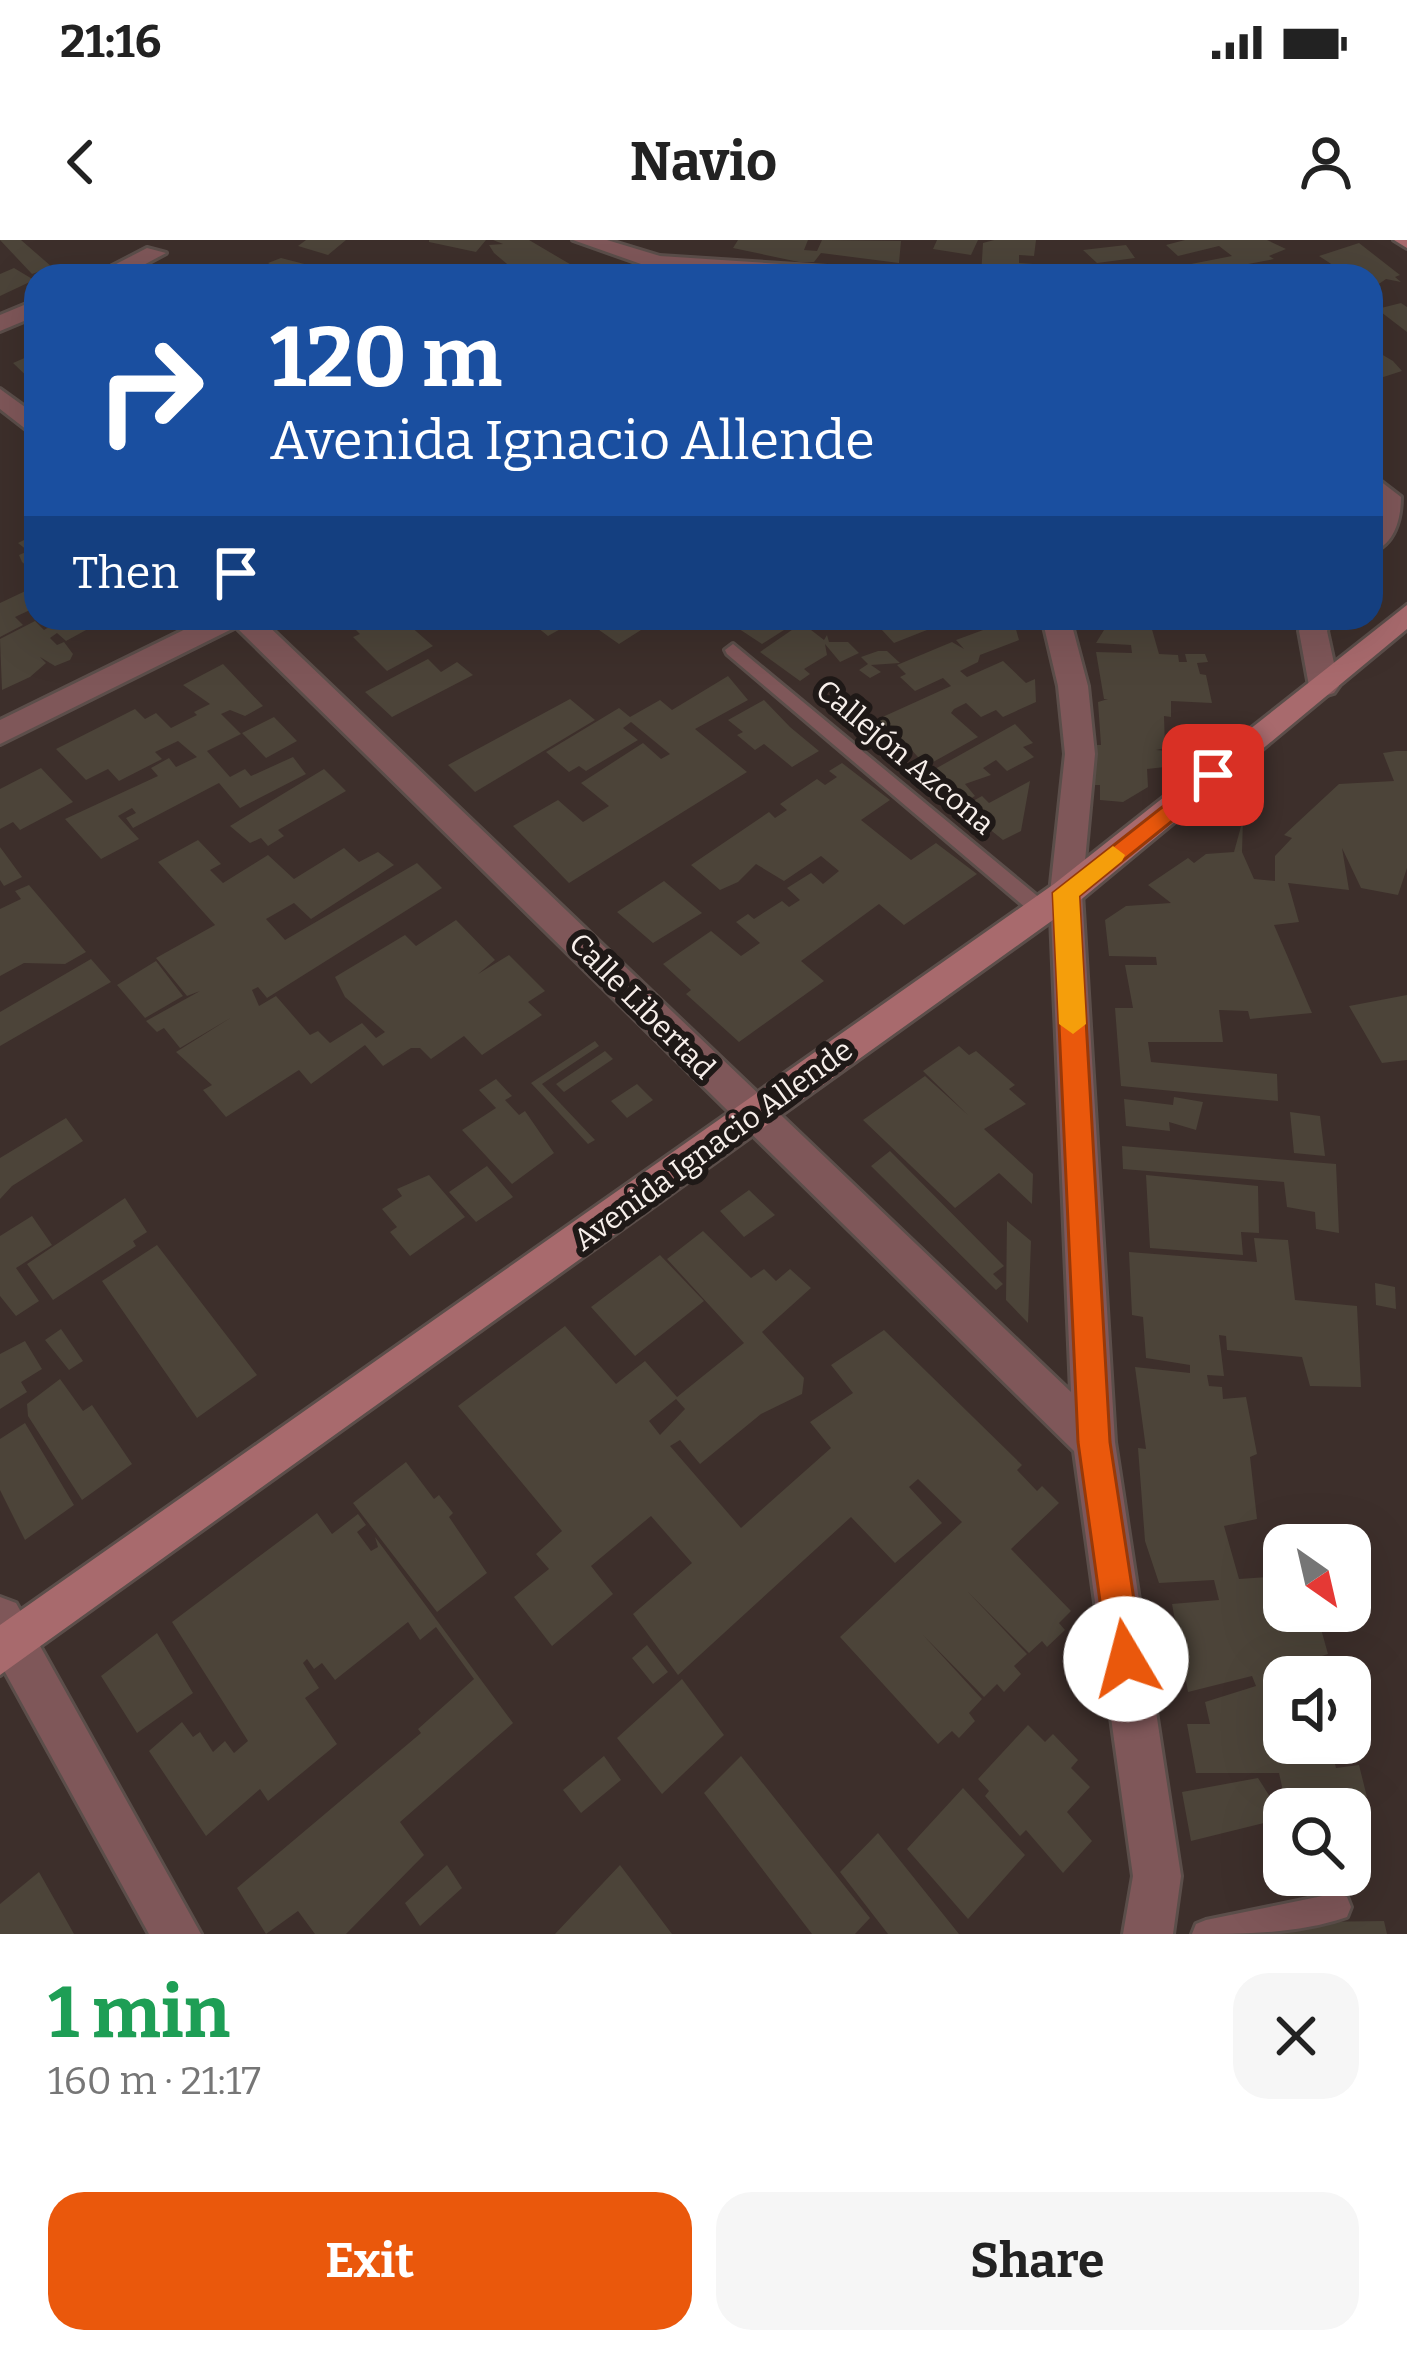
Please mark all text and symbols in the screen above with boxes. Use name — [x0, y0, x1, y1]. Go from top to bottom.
text: 21:16 — [60, 15, 161, 69]
icon: back — [48, 129, 114, 195]
icon: person — [1293, 129, 1359, 195]
text: Navio — [630, 130, 777, 194]
text: 120 m — [270, 307, 502, 408]
icon: right — [72, 312, 228, 468]
text: Avenida Ignacio Allende — [270, 409, 875, 473]
icon: arrive — [203, 540, 269, 606]
text: Then — [72, 546, 179, 600]
street label: Callejón Azcona — [809, 672, 1001, 842]
pin — [1162, 724, 1264, 826]
icon: arrive — [1180, 742, 1246, 808]
street label: Calle Libertad — [562, 926, 723, 1087]
street label: Avenida Ignacio Allende — [567, 1032, 859, 1258]
north arrow — [1263, 1524, 1371, 1632]
map controls — [1263, 1524, 1371, 1896]
position arrow — [1063, 1596, 1189, 1722]
button: sound — [1263, 1656, 1371, 1764]
button: search — [1263, 1788, 1371, 1896]
text: 1 min — [48, 1970, 230, 2056]
button: close — [1233, 1973, 1359, 2099]
text: 160 m · 21:17 — [48, 2058, 261, 2104]
button: Exit — [48, 2192, 692, 2330]
button: Share — [716, 2192, 1359, 2330]

